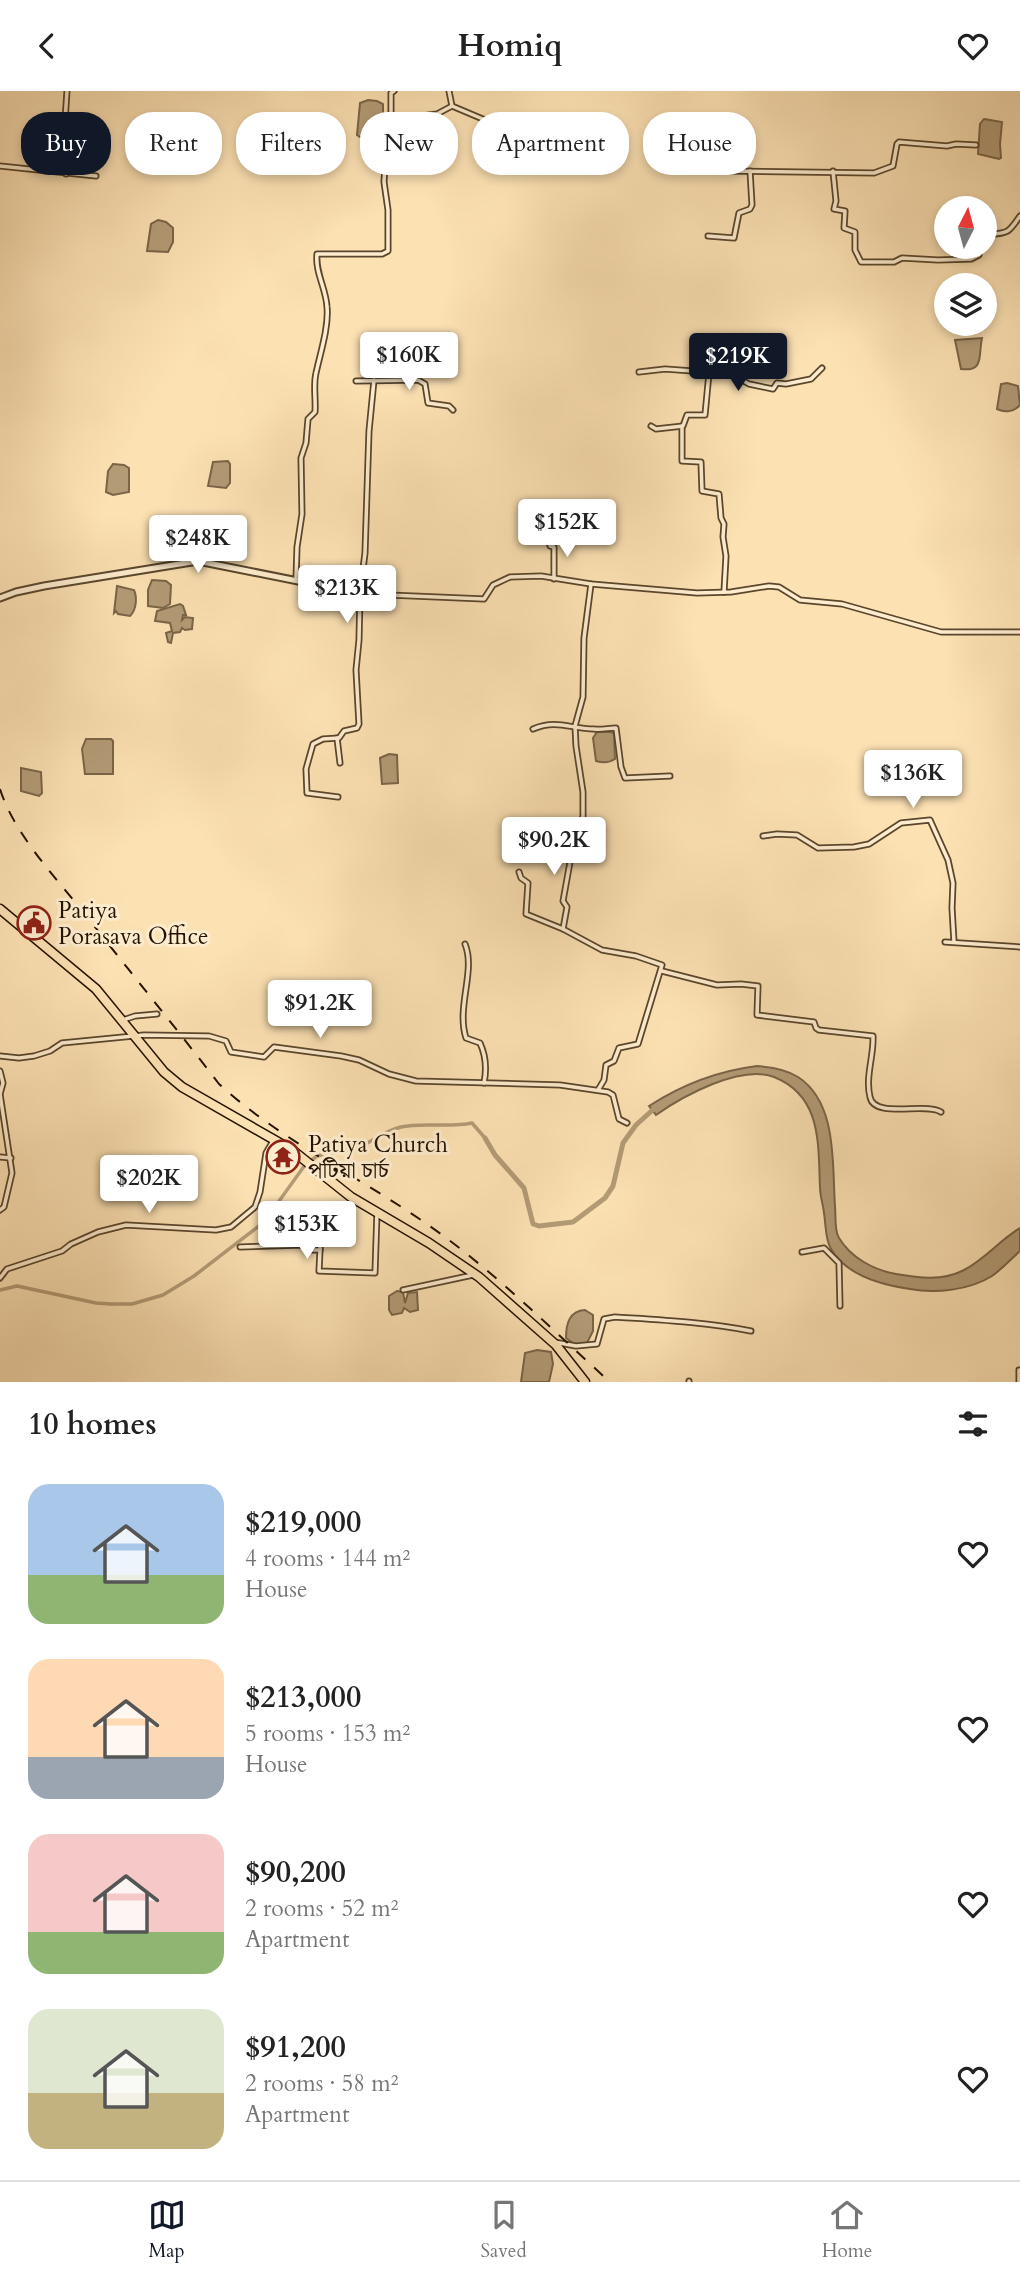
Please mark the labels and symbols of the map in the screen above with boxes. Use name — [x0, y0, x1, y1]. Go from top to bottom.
north arrow — [934, 196, 998, 259]
pin: $160K — [360, 333, 458, 392]
pin: $219K — [689, 334, 787, 393]
pin: $152K — [518, 499, 616, 559]
pin: $248K — [149, 515, 247, 575]
pin: $213K — [298, 566, 396, 625]
pin: $136K — [864, 751, 962, 810]
pin: $90.2K — [497, 817, 611, 877]
place label: Patiya Porasava Office — [58, 895, 208, 952]
public building icon: Patiya Porasava Office — [15, 904, 53, 942]
pin: $91.2K — [263, 981, 377, 1040]
place label: Patiya Church পটিয়া চার্চ — [308, 1129, 448, 1186]
temple icon: Patiya Church পটিয়া চার্চ — [264, 1138, 302, 1176]
pin: $202K — [100, 1155, 198, 1215]
pin: $153K — [258, 1201, 356, 1261]

